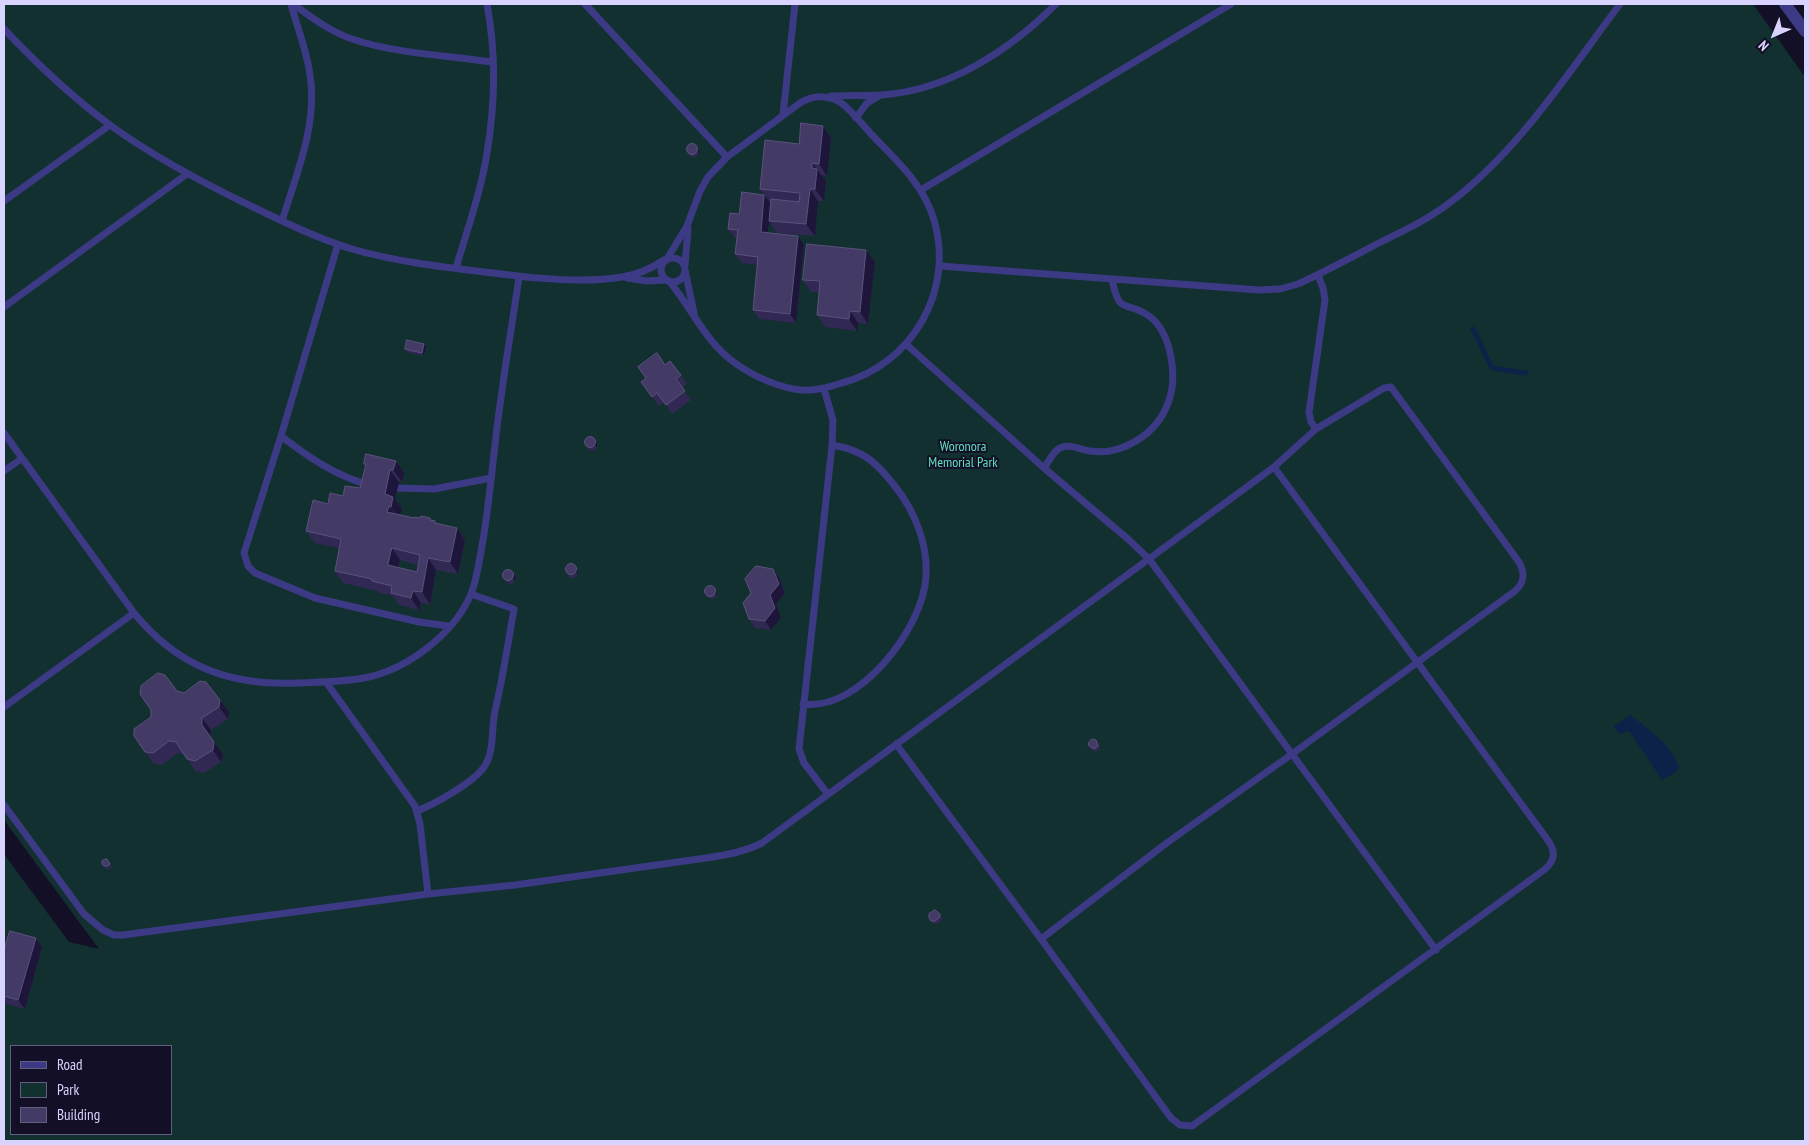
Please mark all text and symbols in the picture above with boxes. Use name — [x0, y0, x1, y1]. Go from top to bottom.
north arrow — [1749, 10, 1799, 60]
text: N — [1755, 37, 1773, 55]
park label: Woronora Memorial Park — [928, 439, 998, 472]
legend — [10, 1045, 172, 1135]
text: Road — [57, 1055, 83, 1074]
text: Park — [57, 1080, 79, 1099]
text: Building — [57, 1105, 100, 1124]

